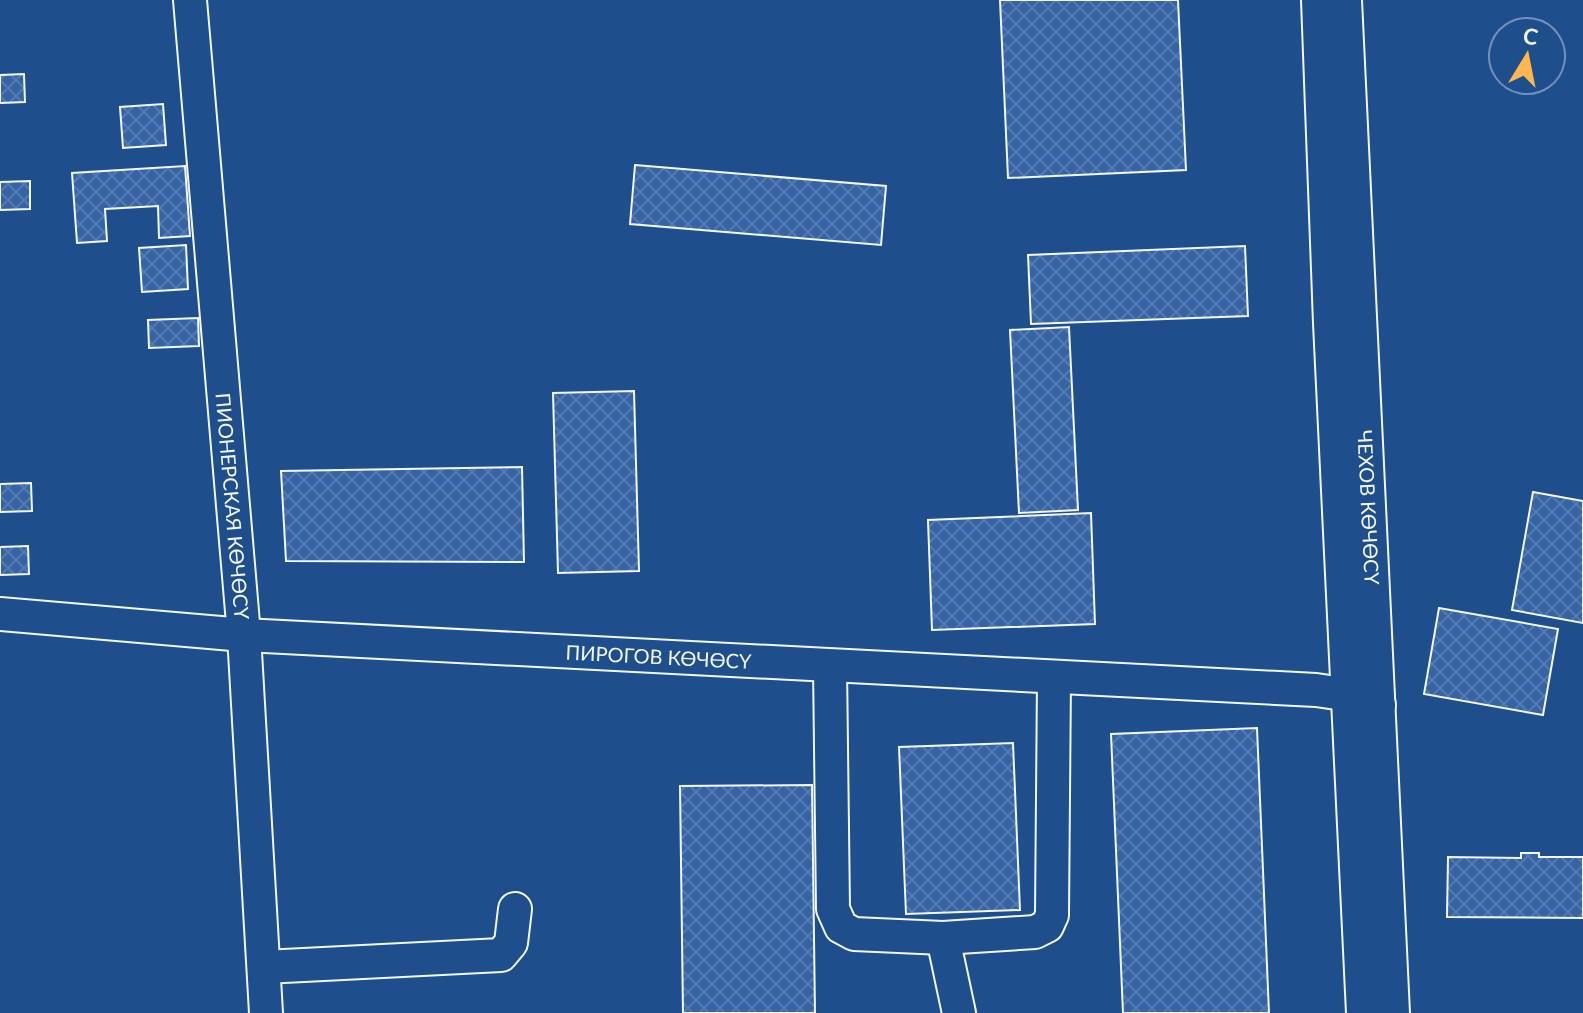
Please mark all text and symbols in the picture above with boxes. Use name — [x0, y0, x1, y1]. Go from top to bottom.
north arrow — [1487, 16, 1567, 96]
text: С — [1521, 21, 1541, 50]
street label: ПИОНЕРСКАЯ КӨЧӨСҮ — [211, 392, 255, 621]
street label: ЧЕХОВ КӨЧӨСҮ — [1353, 429, 1385, 586]
street label: ПИРОГОВ КӨЧӨСҮ — [565, 640, 753, 673]

